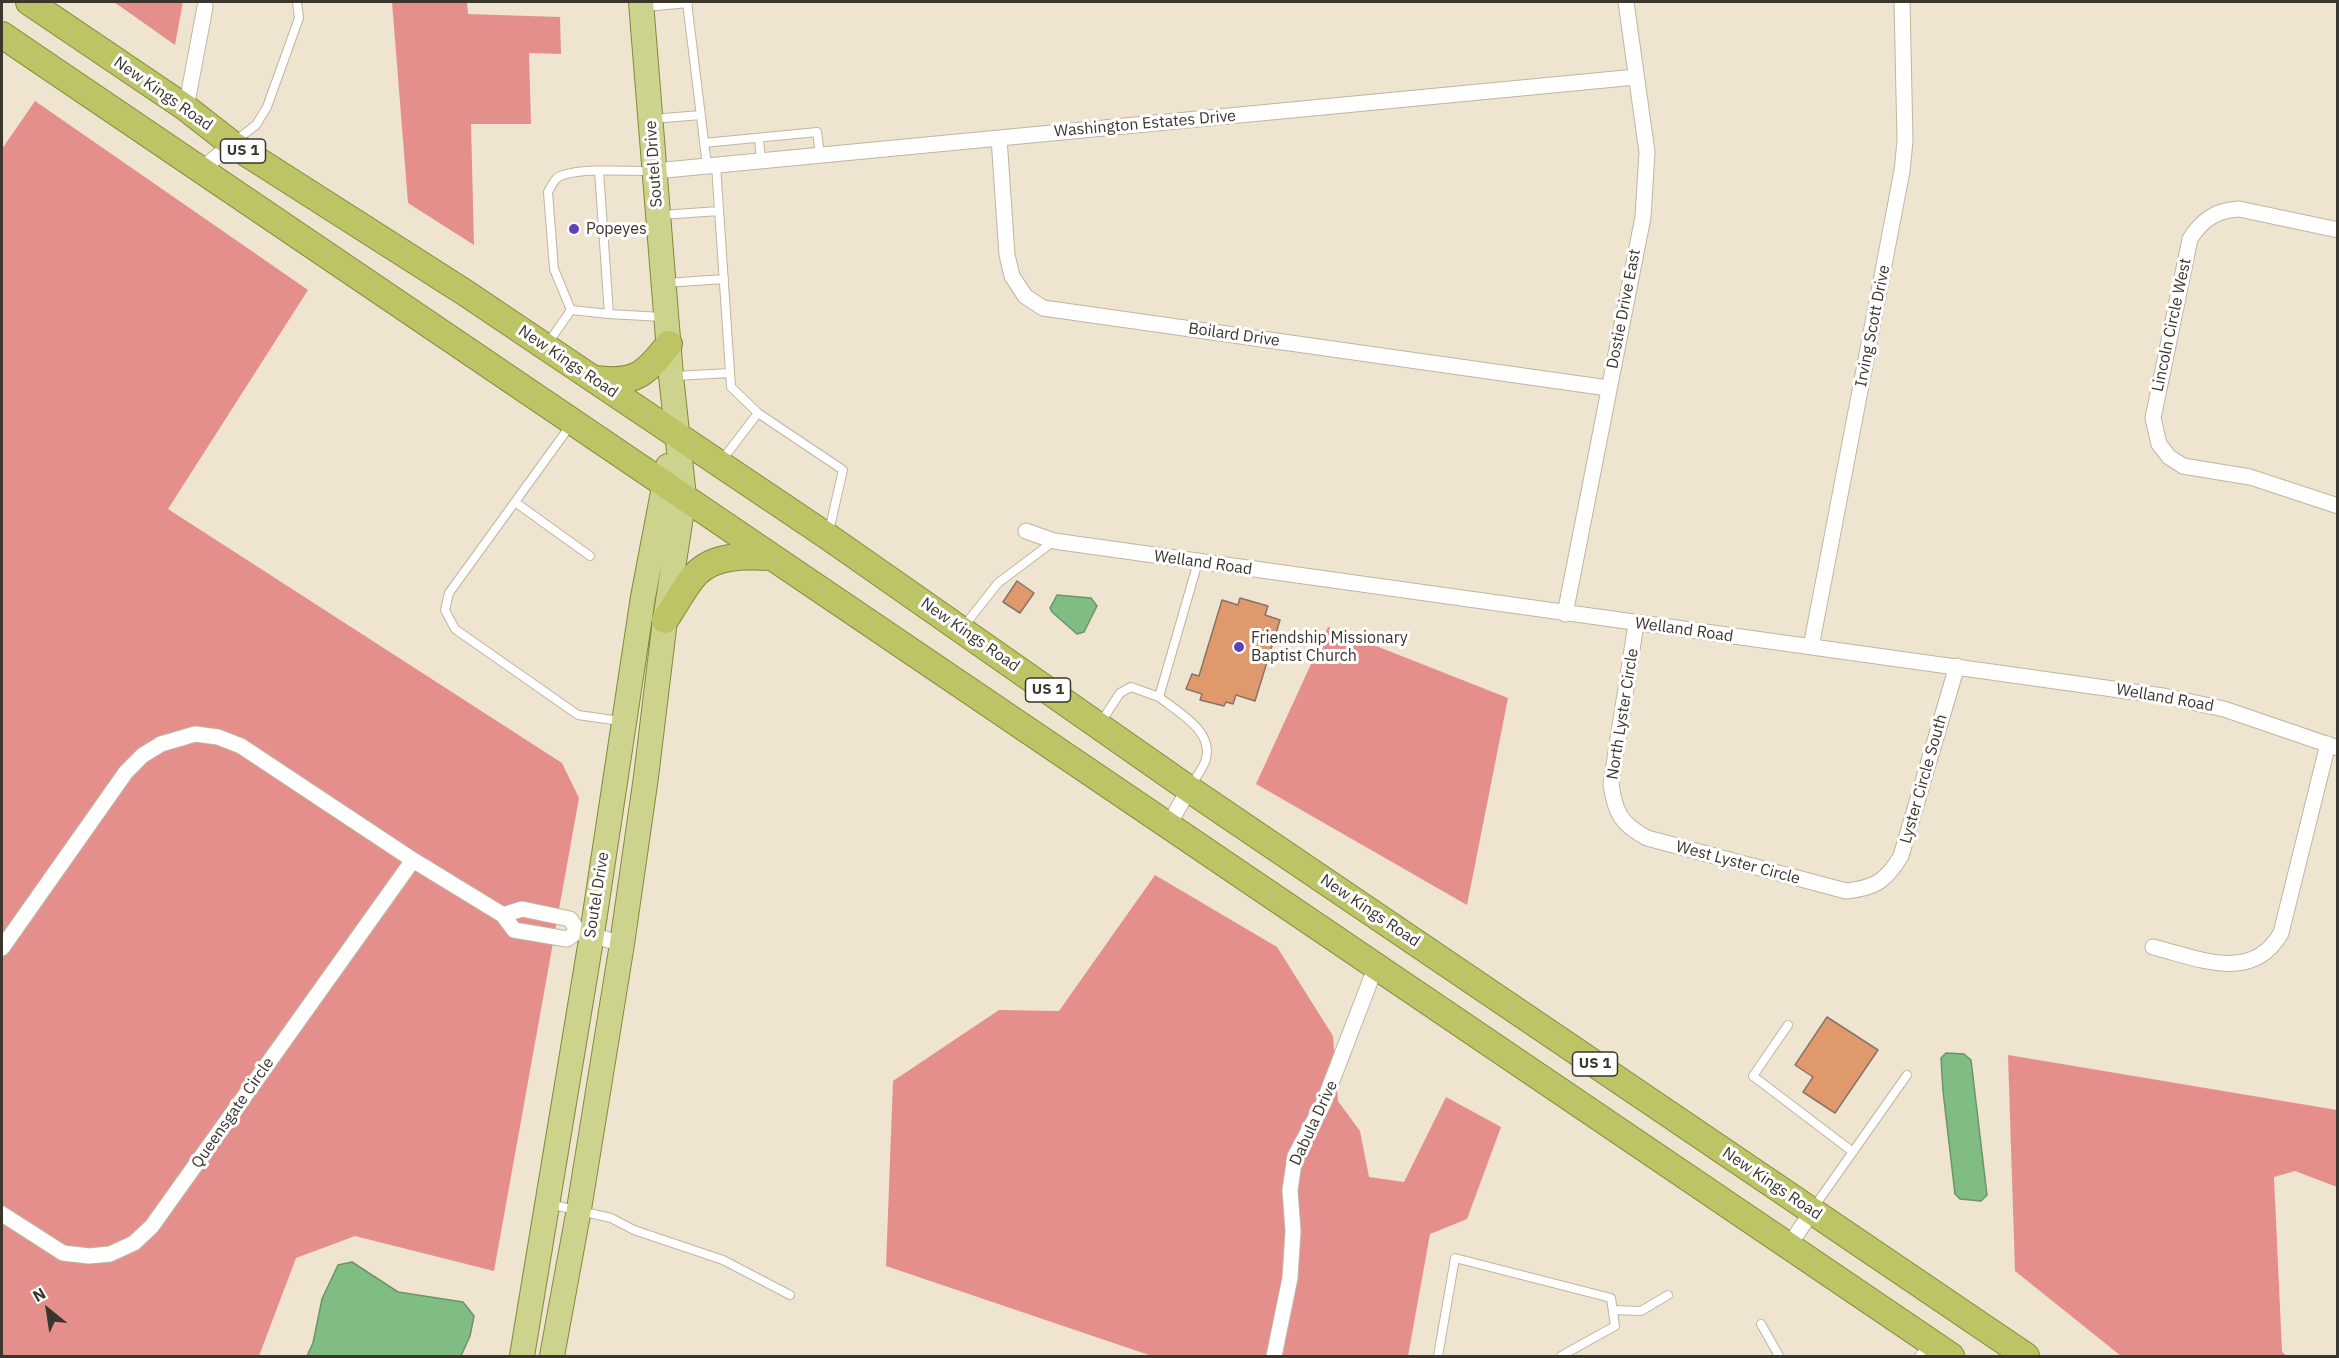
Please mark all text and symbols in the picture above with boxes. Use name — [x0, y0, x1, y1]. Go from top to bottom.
street label: New Kings Road — [110, 53, 216, 135]
street label: Washington Estates Drive — [1053, 106, 1237, 142]
street label: Soutel Drive — [641, 120, 667, 208]
road number: US 1 — [220, 139, 266, 163]
place label: Popeyes — [586, 219, 647, 239]
marker: Popeyes — [567, 222, 581, 236]
street label: Dostie Drive East — [1603, 247, 1645, 371]
street label: Lincoln Circle West — [2148, 256, 2196, 394]
street label: Irving Scott Drive — [1852, 263, 1894, 389]
street label: Boilard Drive — [1187, 319, 1281, 351]
street label: New Kings Road — [515, 322, 621, 402]
street label: Welland Road — [1153, 547, 1253, 579]
street label: New Kings Road — [917, 594, 1023, 676]
street label: Welland Road — [1634, 614, 1734, 646]
place label: Friendship Missionary Baptist Church — [1251, 628, 1408, 666]
marker: Friendship Missionary Baptist Church — [1232, 640, 1246, 654]
street label: North Lyster Circle — [1603, 647, 1643, 781]
road number: US 1 — [1026, 678, 1070, 702]
street label: Welland Road — [2115, 680, 2215, 716]
street label: Lyster Circle South — [1896, 712, 1952, 846]
street label: West Lyster Circle — [1674, 837, 1802, 889]
street label: Soutel Drive — [581, 851, 613, 939]
street label: New Kings Road — [1317, 871, 1423, 951]
road number: US 1 — [1572, 1052, 1618, 1076]
street label: Queensgate Circle — [188, 1054, 278, 1172]
street label: Dabula Drive — [1286, 1077, 1342, 1169]
street label: New Kings Road — [1719, 1144, 1825, 1224]
north arrow — [18, 1280, 78, 1340]
text: N — [29, 1283, 49, 1306]

